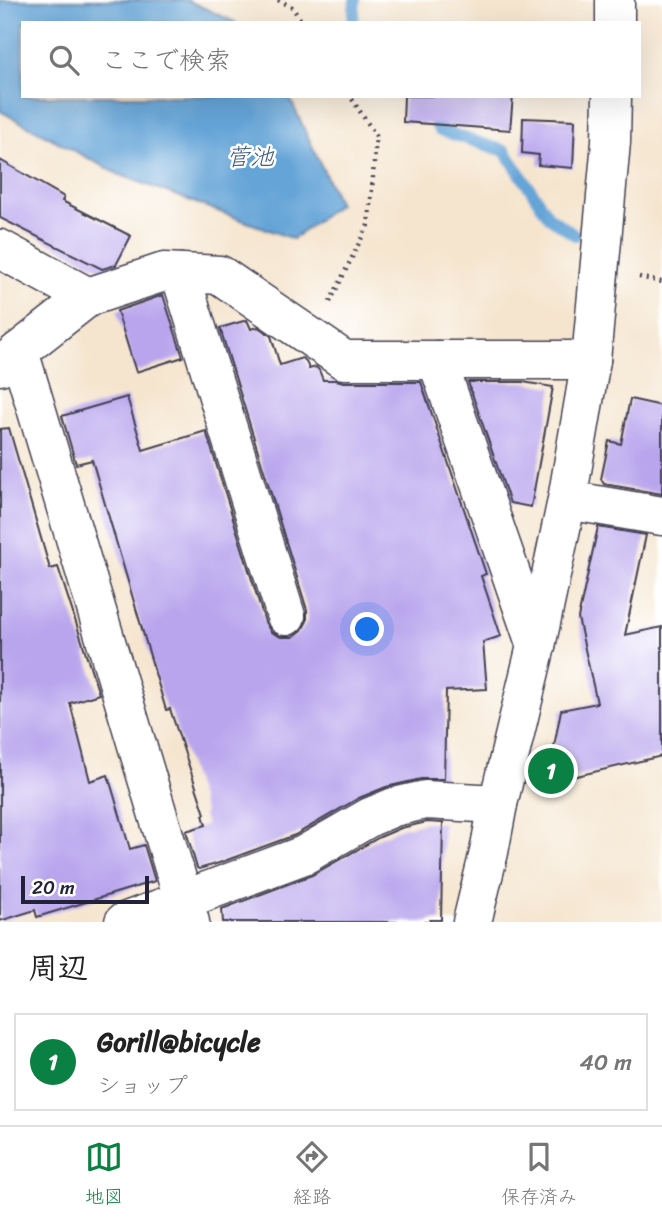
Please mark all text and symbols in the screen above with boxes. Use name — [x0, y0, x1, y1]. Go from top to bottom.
search box — [21, 21, 641, 98]
text: ここで検索 — [101, 37, 231, 83]
icon: search — [45, 41, 83, 79]
water label: 菅池 — [226, 136, 275, 178]
your location — [350, 612, 384, 646]
pin: 1 — [528, 745, 574, 797]
text: 20 m — [32, 871, 75, 904]
scale bar — [21, 873, 149, 905]
text: 周辺 — [28, 941, 88, 995]
text: Gorill@bicycle — [97, 1019, 261, 1065]
text: 1 — [48, 1042, 58, 1083]
text: 40 m — [579, 1042, 632, 1083]
text: ショップ — [97, 1065, 188, 1106]
tab: 地図 — [85, 1138, 123, 1213]
tab: 経路 — [293, 1138, 331, 1213]
tab: 保存済み — [501, 1138, 577, 1213]

